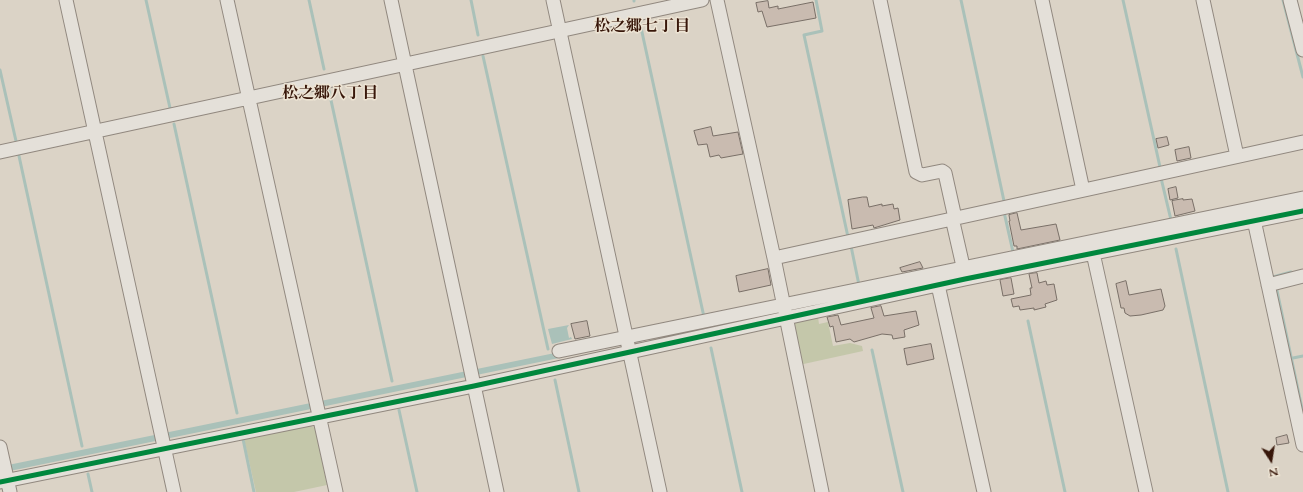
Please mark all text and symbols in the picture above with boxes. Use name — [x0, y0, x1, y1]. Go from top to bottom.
district label: 松之郷七丁目 — [594, 17, 690, 37]
district label: 松之郷八丁目 — [282, 84, 378, 104]
north arrow — [1251, 440, 1291, 480]
text: N — [1267, 464, 1280, 481]

